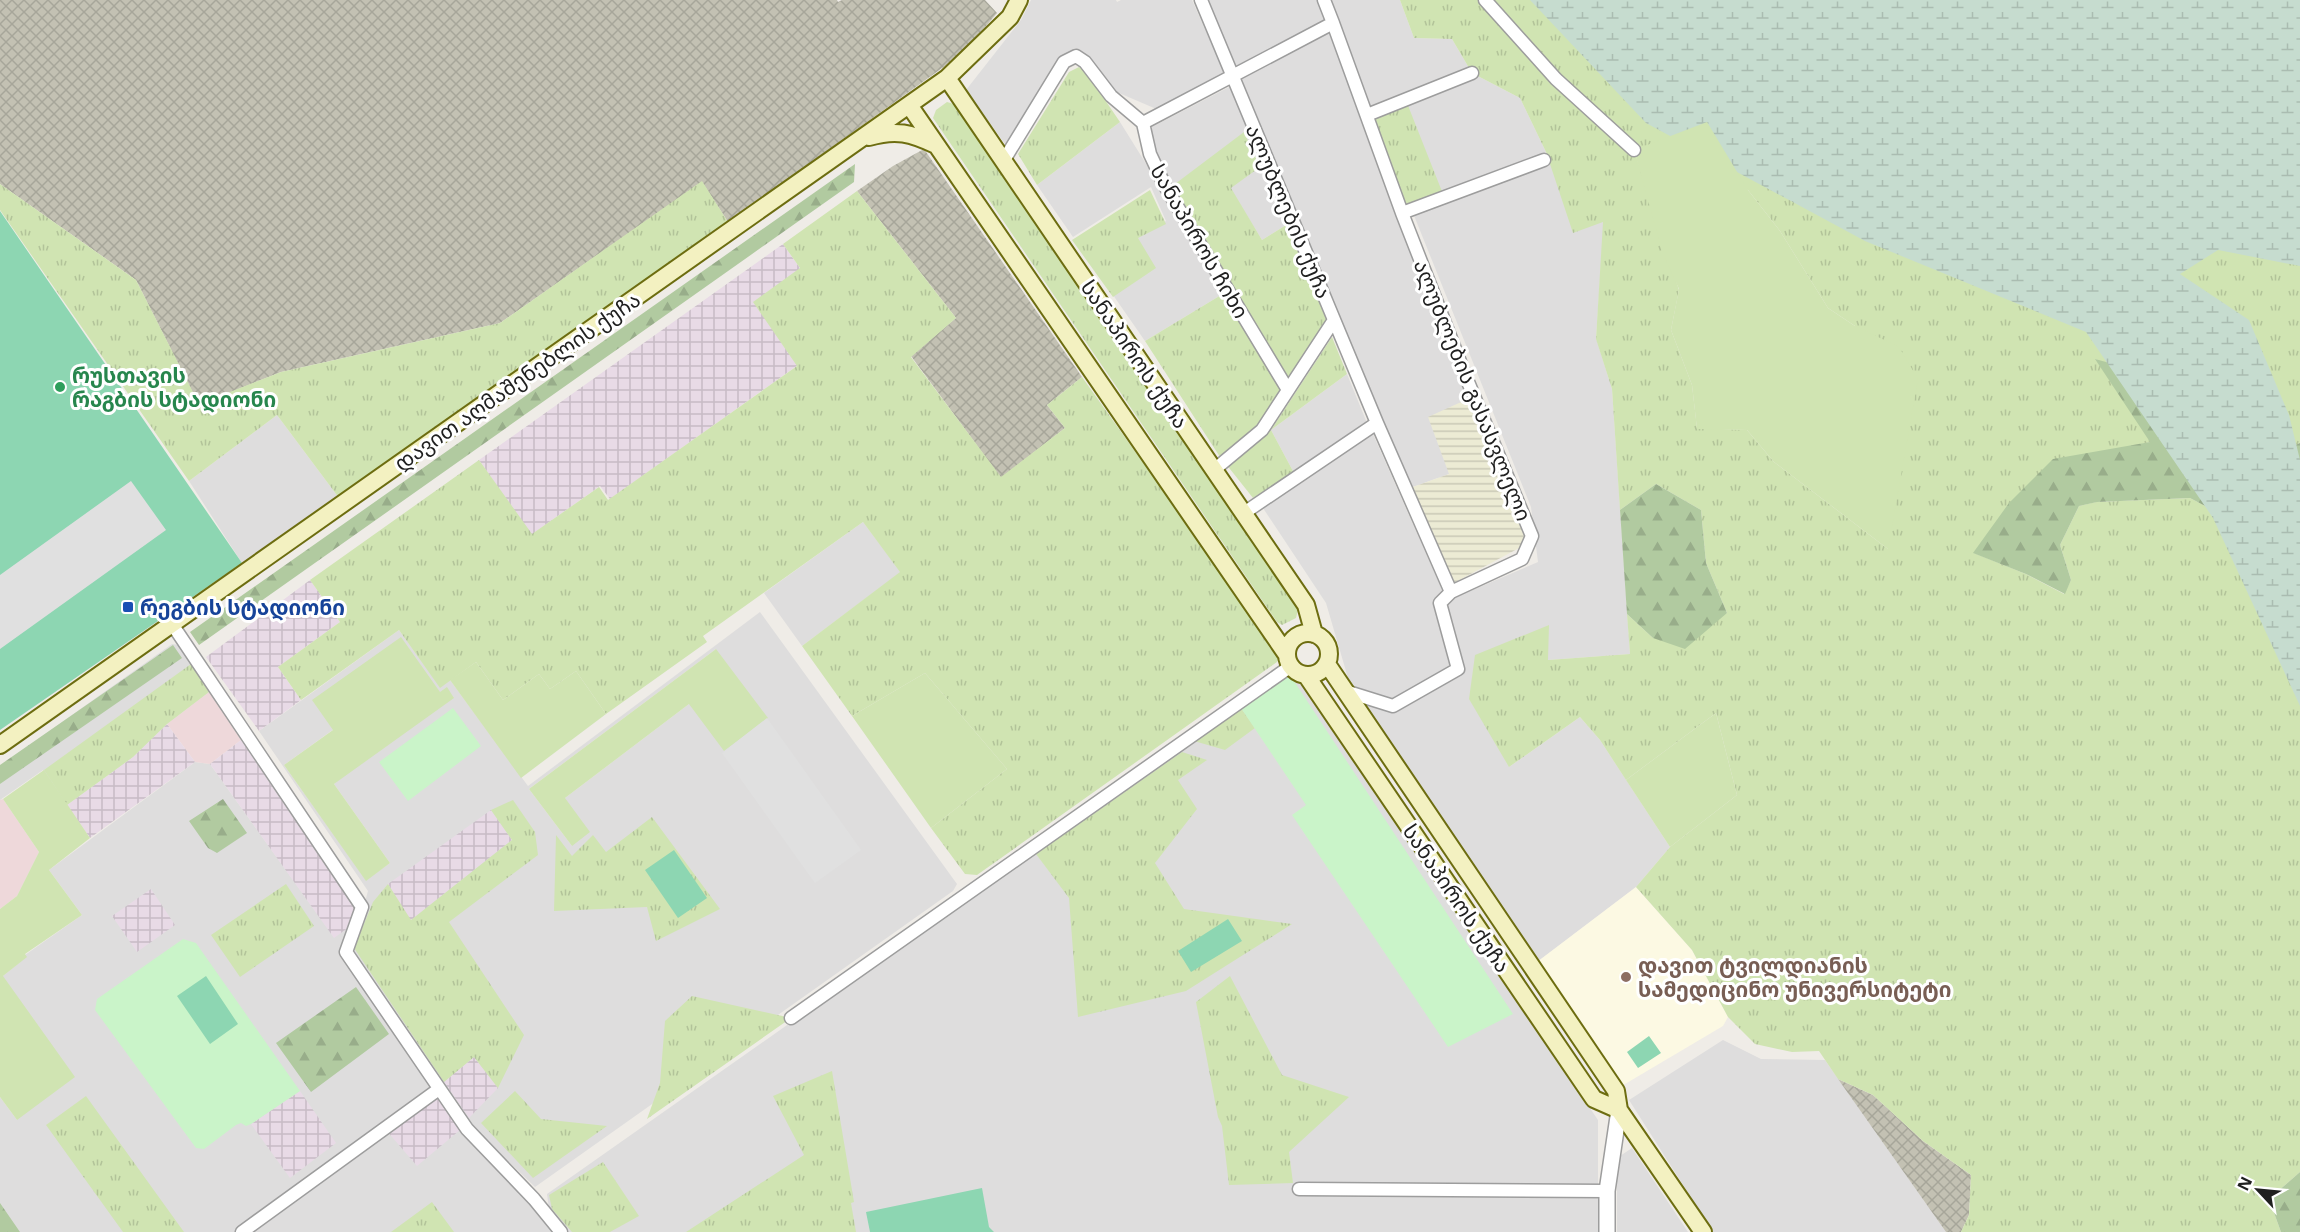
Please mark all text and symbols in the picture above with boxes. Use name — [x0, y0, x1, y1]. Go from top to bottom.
street label: ალუბლების ქუჩა — [1240, 120, 1338, 302]
street label: სანაპიროს ჩიხი — [1144, 159, 1256, 323]
street label: ალუბლების გასასვლელი — [1408, 255, 1538, 525]
street label: სანაპიროს ქუჩა — [1075, 274, 1195, 434]
street label: დავით აღმაშენებლის ქუჩა — [388, 285, 646, 477]
place label: რუსთავის რაგბის სტადიონი — [72, 361, 276, 413]
marker: რუსთავის რაგბის სტადიონი — [53, 380, 67, 394]
place label: რეგბის სტადიონი — [140, 593, 345, 621]
marker: რეგბის სტადიონი — [121, 600, 135, 614]
street label: სანაპიროს ქუჩა — [1397, 818, 1517, 978]
place label: დავით ტვილდიანის სამედიცინო უნივერსიტეტი — [1638, 951, 1951, 1003]
marker: დავით ტვილდიანის სამედიცინო უნივერსიტეტი — [1619, 970, 1633, 984]
north arrow — [2228, 1160, 2288, 1220]
text: N — [2232, 1173, 2257, 1194]

